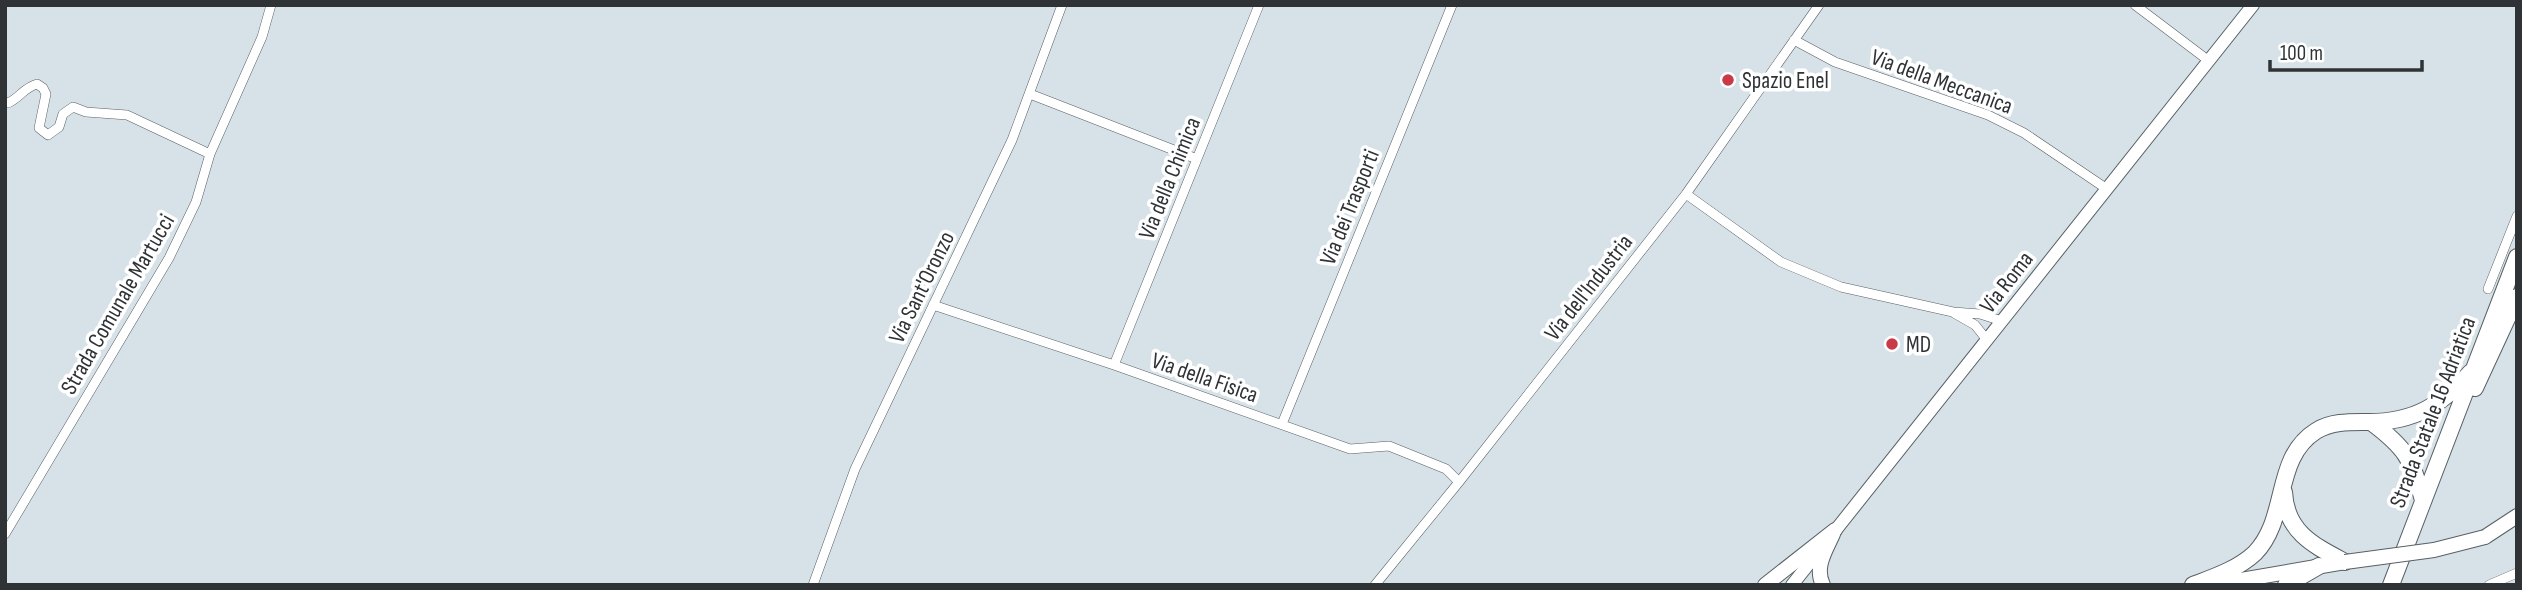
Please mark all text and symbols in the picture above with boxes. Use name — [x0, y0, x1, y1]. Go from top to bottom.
scale bar — [2270, 28, 2422, 72]
text: 100 m — [2280, 41, 2323, 66]
street label: Via della Meccanica — [1867, 43, 2016, 121]
place label: Spazio Enel — [1742, 67, 1829, 95]
marker: Spazio Enel — [1720, 72, 1736, 88]
street label: Via della Chimica — [1133, 113, 1207, 243]
street label: Via dei Trasporti — [1314, 146, 1386, 269]
street label: Strada Comunale Martucci — [55, 209, 181, 400]
street label: Via Sant'Oronzo — [883, 227, 961, 348]
street label: Via dell'Industria — [1539, 229, 1639, 346]
street label: Via Roma — [1974, 246, 2040, 319]
street label: Strada Statale 16 Adriatica — [2384, 313, 2482, 512]
place label: MD — [1906, 331, 1931, 359]
marker: MD — [1884, 336, 1900, 352]
street label: Via della Fisica — [1148, 347, 1262, 409]

